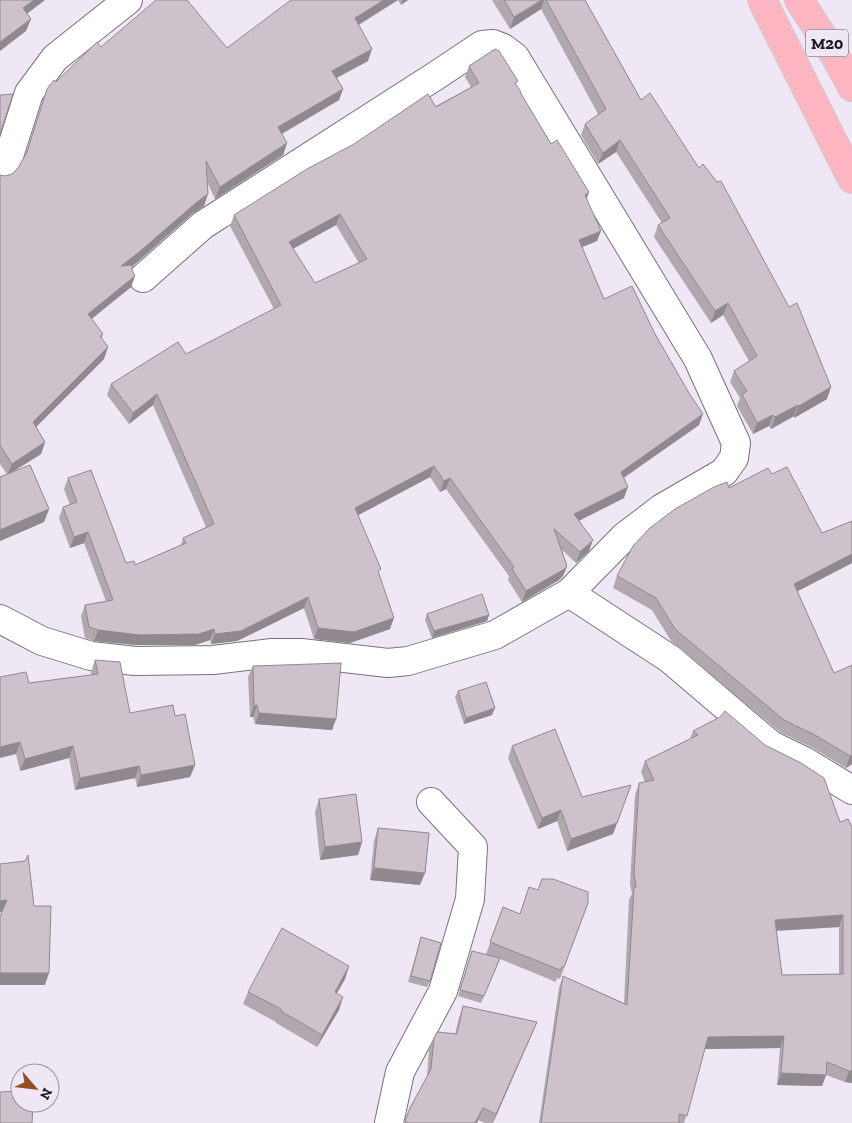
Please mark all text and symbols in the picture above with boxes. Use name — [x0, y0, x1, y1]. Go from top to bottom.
road number: M20 — [806, 29, 848, 56]
north arrow — [10, 1063, 60, 1113]
text: N — [36, 1085, 56, 1103]

